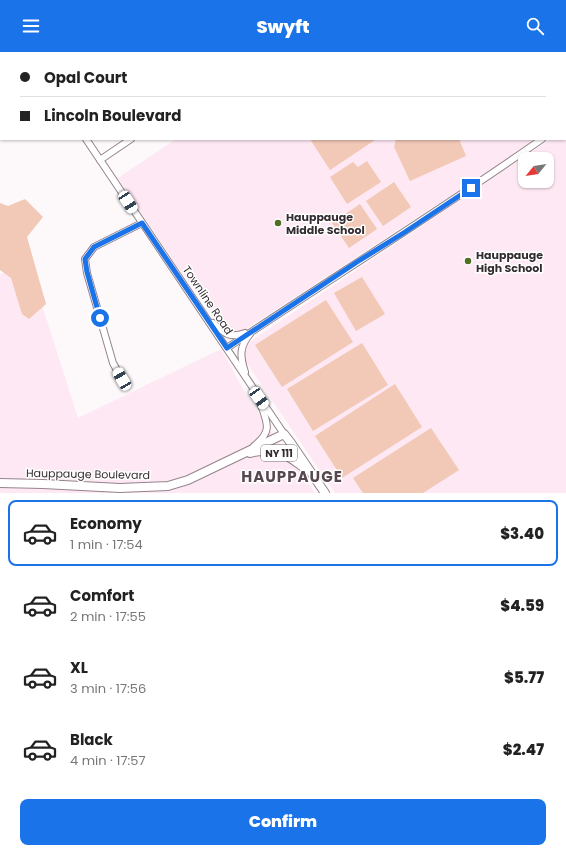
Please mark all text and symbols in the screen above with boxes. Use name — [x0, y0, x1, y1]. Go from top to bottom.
text: Swyft — [256, 14, 310, 39]
icon: menu — [20, 15, 42, 37]
icon: search — [524, 15, 546, 37]
text: Opal Court — [44, 67, 127, 88]
text: Lincoln Boulevard — [44, 105, 181, 126]
north arrow — [518, 152, 554, 188]
map controls — [518, 152, 554, 188]
route end — [462, 179, 480, 197]
car — [116, 189, 140, 215]
place label: Hauppauge Middle School — [286, 209, 365, 238]
marker: Hauppauge Middle School — [273, 218, 283, 228]
place label: Hauppauge High School — [476, 247, 543, 276]
marker: Hauppauge High School — [463, 256, 473, 266]
street label: Townline Road — [179, 262, 237, 338]
route start — [91, 309, 109, 327]
car — [111, 366, 133, 392]
car — [247, 385, 271, 411]
road number: NY 111 — [261, 445, 297, 461]
street label: Hauppauge Boulevard — [26, 465, 150, 483]
district label: HAUPPAUGE — [241, 466, 343, 487]
text: Economy — [70, 513, 142, 534]
icon: car — [22, 515, 58, 551]
text: $3.40 — [500, 523, 544, 544]
text: 1 min · 17:54 — [70, 535, 143, 554]
text: Comfort — [70, 585, 134, 606]
icon: car — [22, 587, 58, 623]
text: $4.59 — [500, 595, 544, 616]
text: 2 min · 17:55 — [70, 607, 146, 626]
text: XL — [70, 657, 88, 678]
icon: car — [22, 659, 58, 695]
text: $5.77 — [504, 667, 544, 688]
text: 3 min · 17:56 — [70, 679, 146, 698]
text: Black — [70, 729, 113, 750]
icon: car — [22, 731, 58, 767]
text: $2.47 — [503, 739, 544, 760]
text: 4 min · 17:57 — [70, 751, 146, 770]
button: Confirm — [20, 799, 546, 845]

